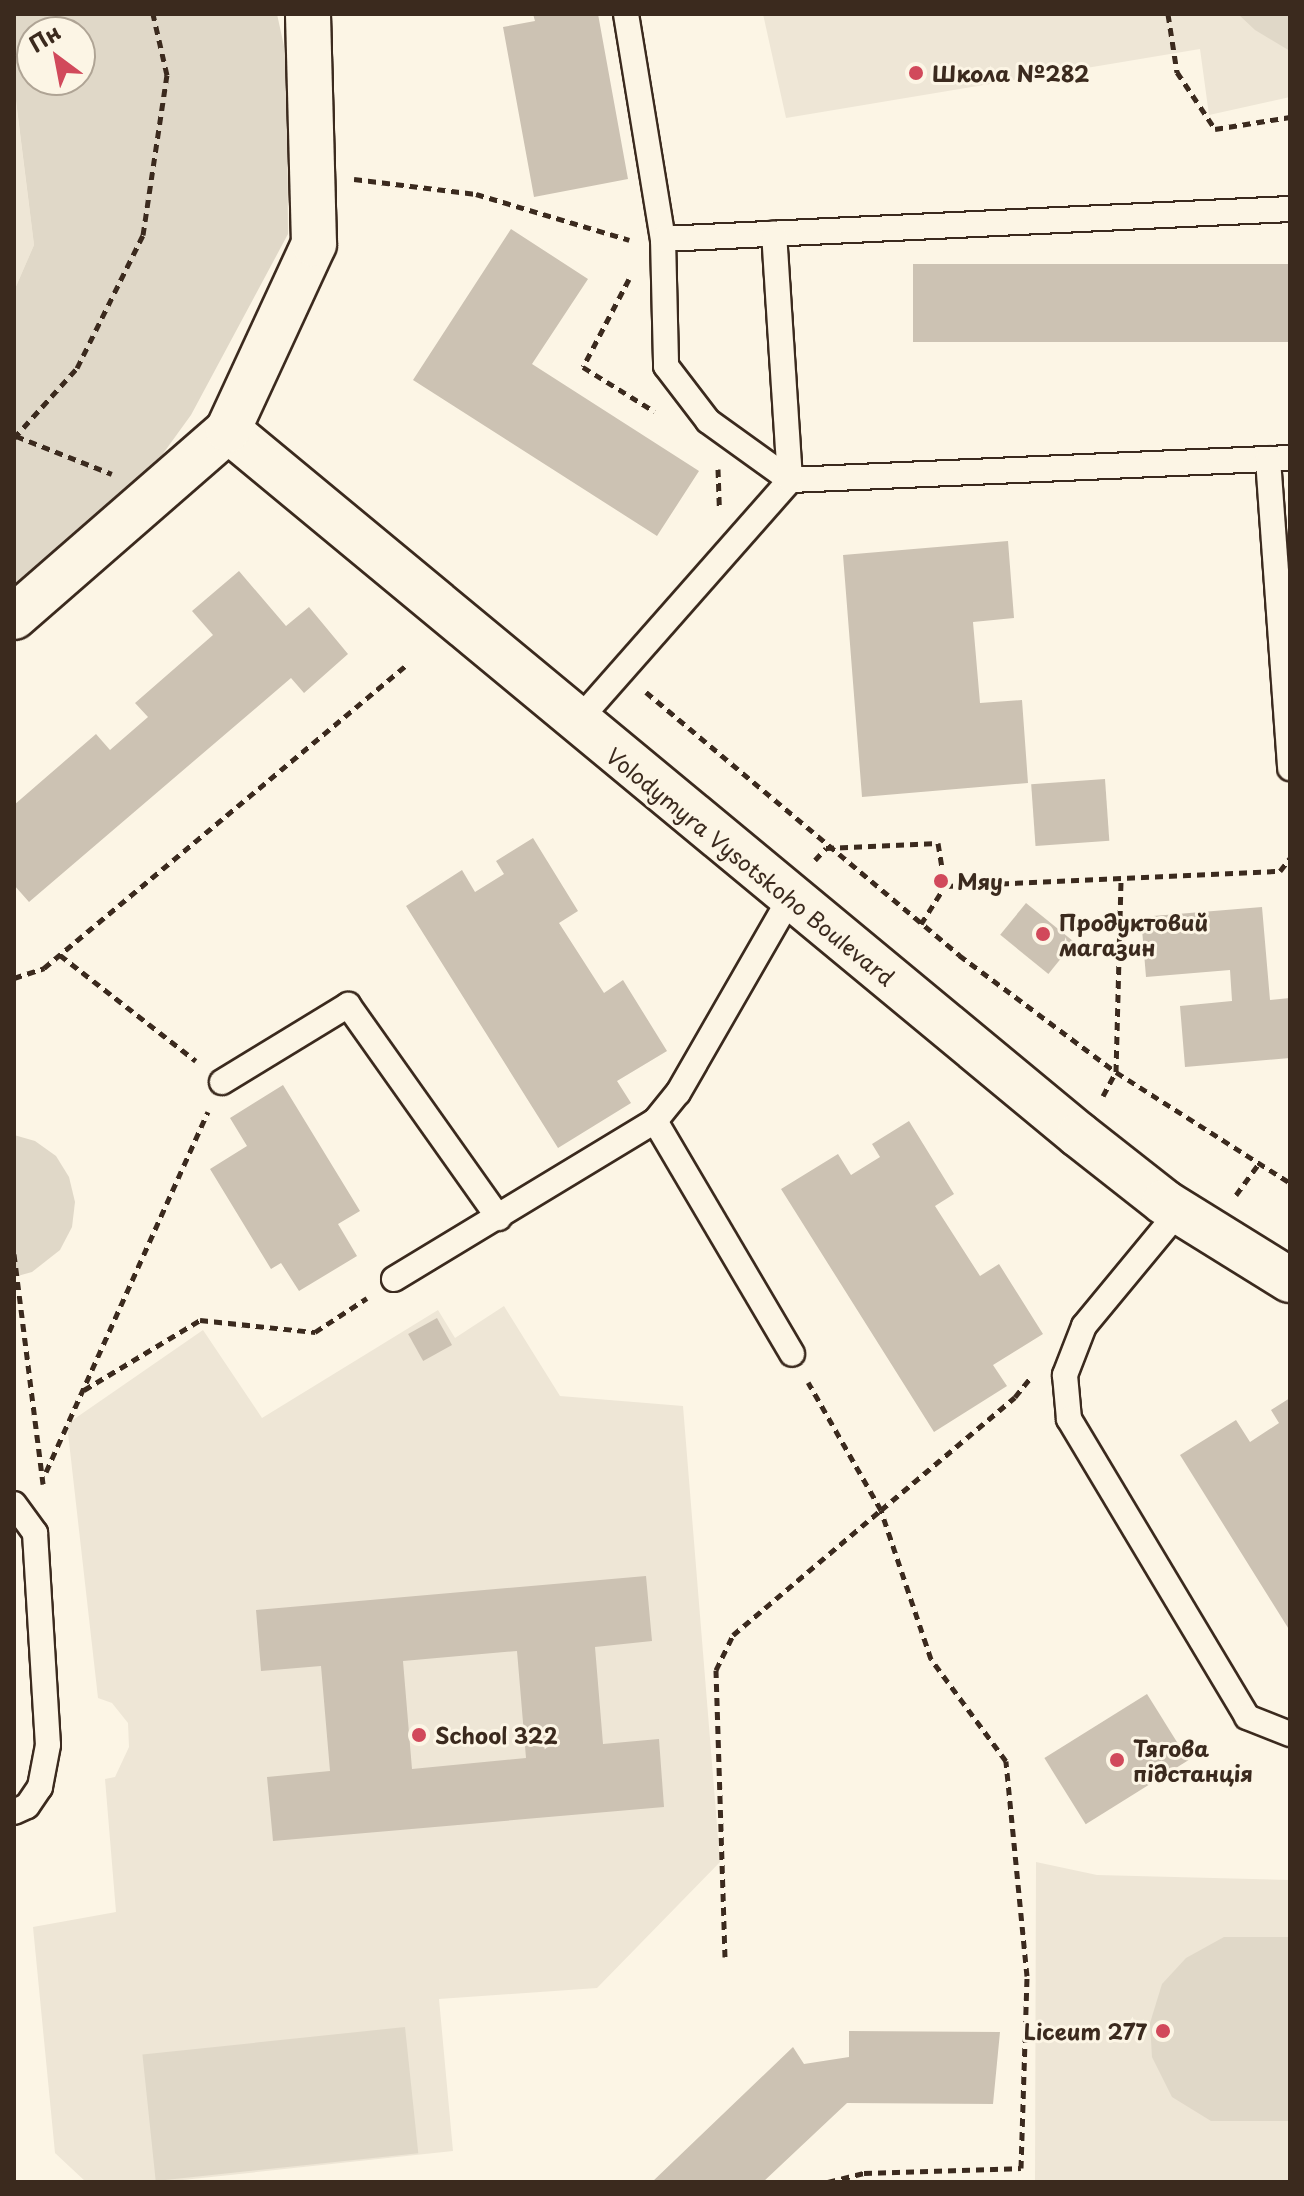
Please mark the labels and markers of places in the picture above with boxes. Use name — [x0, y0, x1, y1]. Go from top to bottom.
place label: Школа №282 — [932, 60, 1090, 86]
marker: Школа №282 — [907, 64, 925, 82]
place label: Мяу — [957, 868, 1003, 894]
marker: Мяу — [932, 872, 950, 890]
place label: Продуктовий магазин — [1059, 908, 1208, 960]
marker: Продуктовий магазин — [1034, 925, 1052, 943]
place label: School 322 — [435, 1722, 559, 1748]
marker: School 322 — [410, 1726, 428, 1744]
place label: Тягова пiдстанцiя — [1133, 1734, 1253, 1786]
marker: Тягова пiдстанцiя — [1108, 1751, 1126, 1769]
place label: Liceum 277 — [1024, 2018, 1147, 2044]
marker: Liceum 277 — [1154, 2022, 1172, 2040]

